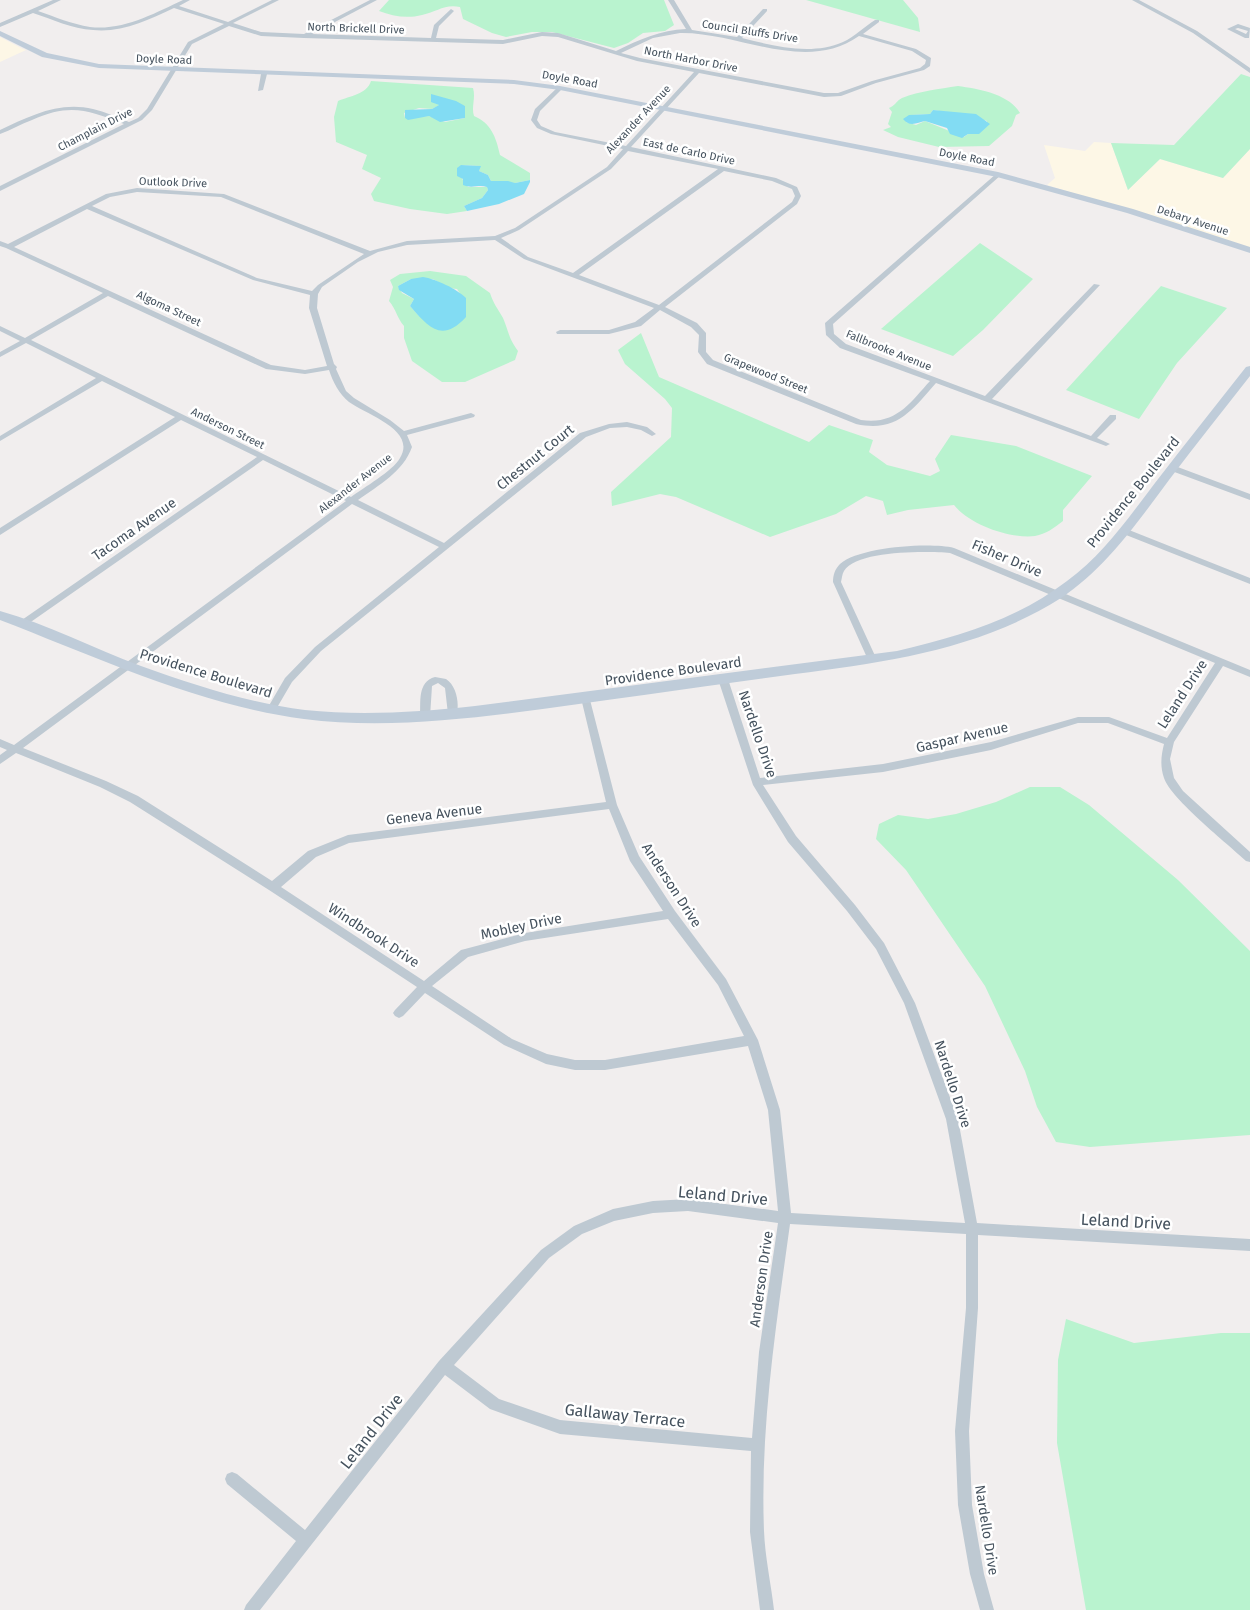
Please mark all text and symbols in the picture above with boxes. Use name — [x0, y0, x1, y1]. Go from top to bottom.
street label: Council Bluffs Drive — [701, 17, 799, 46]
street label: North Brickell Drive — [307, 20, 405, 37]
street label: North Harbor Drive — [643, 44, 739, 75]
street label: Doyle Road — [136, 52, 192, 67]
street label: Doyle Road — [541, 68, 599, 91]
street label: Alexander Avenue — [603, 82, 674, 156]
street label: Champlain Drive — [56, 105, 135, 154]
street label: East de Carlo Drive — [642, 135, 736, 168]
street label: Doyle Road — [938, 146, 996, 169]
street label: Outlook Drive — [139, 175, 207, 190]
street label: Debary Avenue — [1155, 203, 1230, 238]
street label: Algoma Street — [134, 288, 203, 329]
street label: Fallbrooke Avenue — [844, 327, 934, 374]
street label: Grapewood Street — [722, 351, 810, 396]
street label: Anderson Street — [189, 405, 267, 452]
street label: Chestnut Court — [493, 420, 578, 494]
street label: Providence Boulevard — [1083, 433, 1183, 551]
street label: Alexander Avenue — [316, 451, 394, 516]
street label: Tacoma Avenue — [89, 494, 180, 565]
street label: Fisher Drive — [969, 536, 1044, 581]
street label: Providence Boulevard — [137, 645, 274, 702]
street label: Providence Boulevard — [604, 653, 743, 690]
street label: Leland Drive — [1154, 657, 1211, 732]
street label: Nardello Drive — [735, 688, 780, 780]
street label: Gaspar Avenue — [914, 719, 1010, 756]
street label: Geneva Avenue — [385, 800, 483, 829]
street label: Anderson Drive — [638, 840, 705, 931]
street label: Windbrook Drive — [325, 900, 423, 971]
street label: Mobley Drive — [479, 910, 563, 943]
street label: Nardello Drive — [930, 1038, 975, 1130]
street label: Leland Drive — [677, 1182, 769, 1209]
street label: Leland Drive — [1080, 1210, 1172, 1233]
street label: Anderson Drive — [746, 1230, 777, 1328]
street label: Leland Drive — [336, 1390, 407, 1473]
street label: Gallaway Terrace — [564, 1400, 686, 1431]
street label: Nardello Drive — [971, 1484, 1002, 1576]

